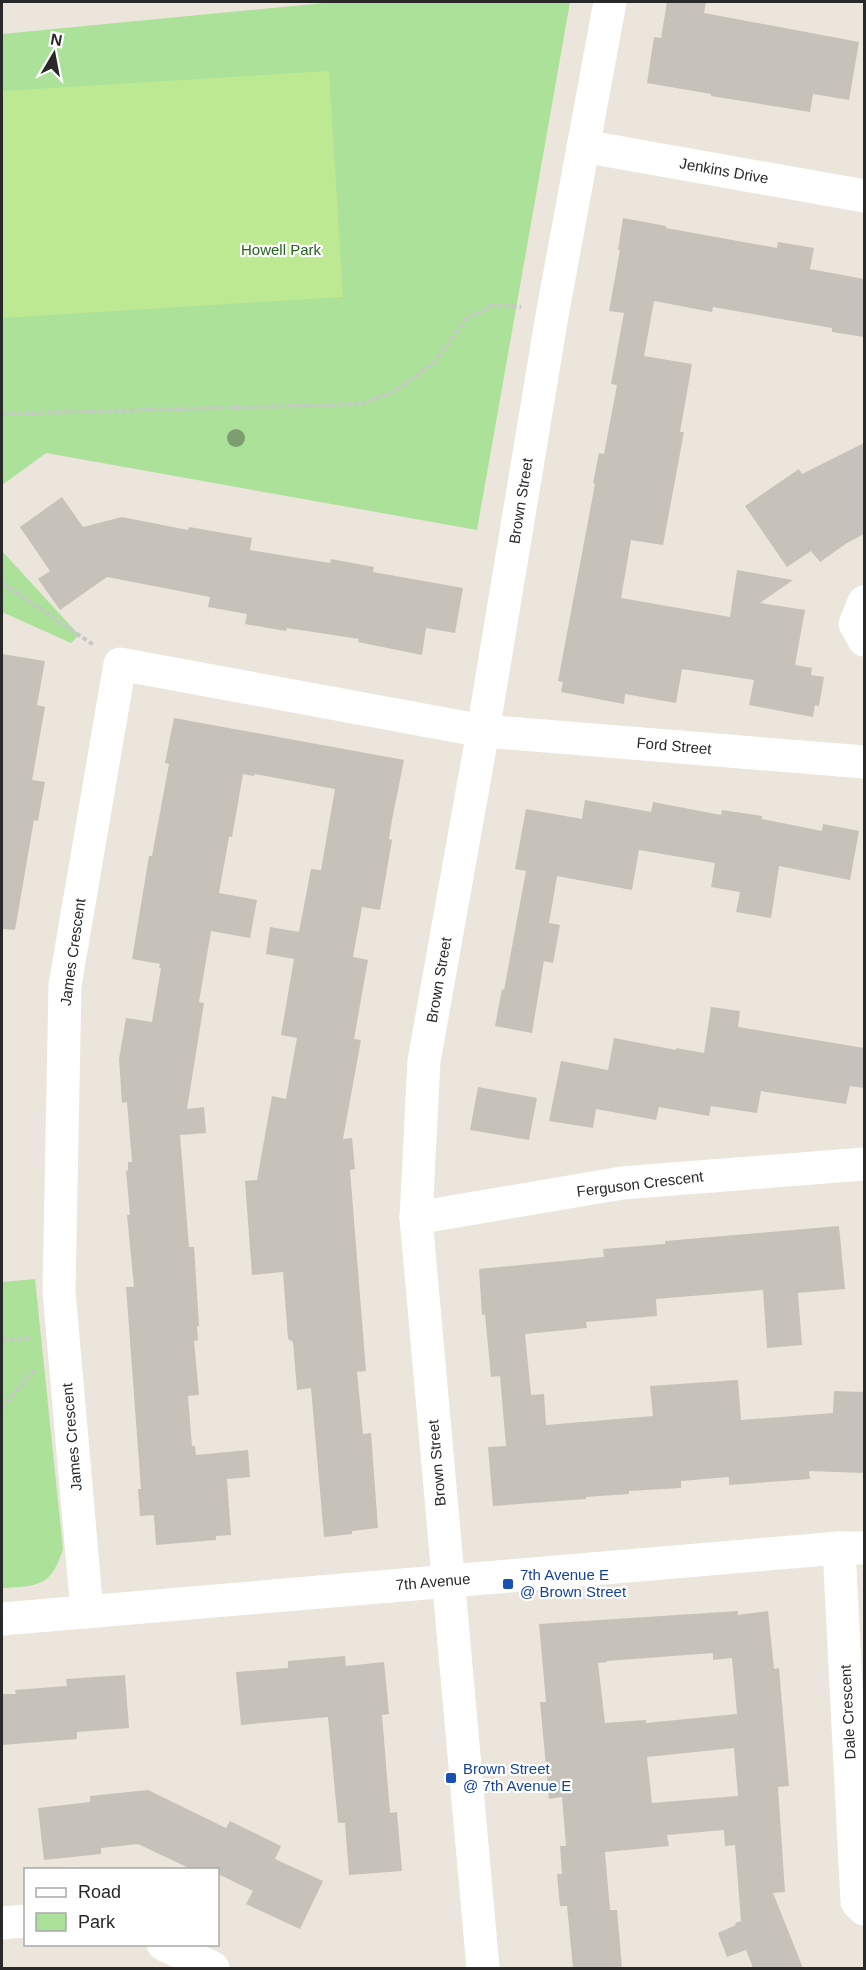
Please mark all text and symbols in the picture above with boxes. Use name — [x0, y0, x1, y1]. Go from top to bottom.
north arrow — [24, 24, 84, 84]
text: N — [49, 30, 64, 49]
street label: Jenkins Drive — [678, 154, 770, 187]
park label: Howell Park — [241, 241, 322, 258]
street label: Brown Street — [505, 456, 536, 545]
street label: Ford Street — [636, 734, 713, 757]
street label: James Crescent — [57, 896, 89, 1007]
street label: Brown Street — [423, 935, 455, 1024]
street label: Ferguson Crescent — [576, 1167, 705, 1200]
street label: James Crescent — [58, 1381, 85, 1492]
street label: Brown Street — [424, 1418, 449, 1507]
place label: 7th Avenue E @ Brown Street — [520, 1566, 627, 1600]
street label: 7th Avenue — [395, 1570, 471, 1593]
marker: 7th Avenue E @ Brown Street — [501, 1577, 515, 1591]
street label: Dale Crescent — [836, 1663, 858, 1760]
place label: Brown Street @ 7th Avenue E — [463, 1760, 571, 1794]
marker: Brown Street @ 7th Avenue E — [444, 1771, 458, 1785]
legend — [24, 1868, 219, 1946]
text: Road — [78, 1882, 121, 1902]
text: Park — [78, 1912, 116, 1932]

